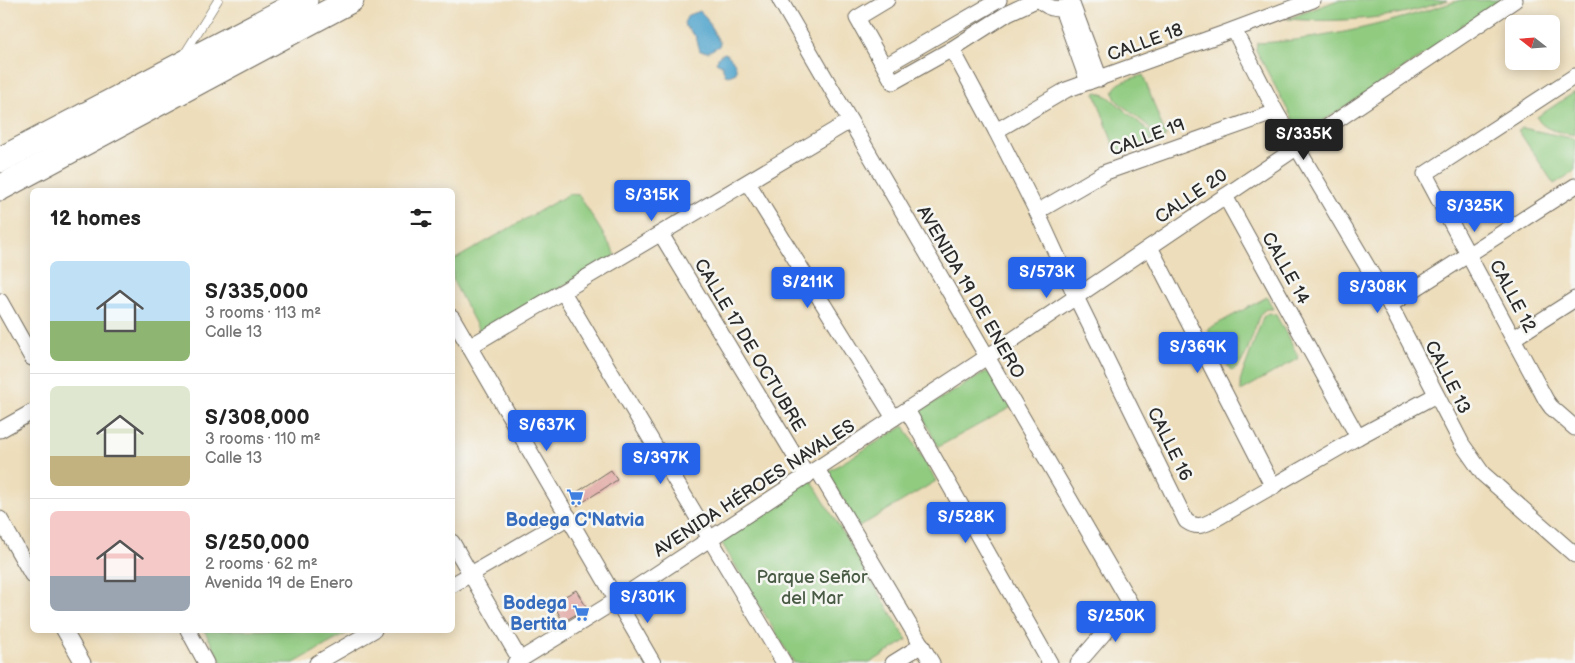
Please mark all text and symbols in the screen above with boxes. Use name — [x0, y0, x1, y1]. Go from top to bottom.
north arrow — [1505, 15, 1560, 70]
map controls — [1505, 15, 1560, 70]
street label: CALLE 18 — [1105, 19, 1186, 66]
street label: CALLE 19 — [1107, 114, 1188, 161]
pin: S/335K — [1263, 119, 1345, 161]
text: S/335K — [1276, 125, 1332, 144]
street label: CALLE 20 — [1151, 165, 1231, 228]
pin: S/315K — [611, 180, 693, 222]
text: S/315K — [625, 186, 679, 205]
pin: S/325K — [1434, 190, 1516, 233]
text: S/325K — [1447, 197, 1503, 216]
street label: AVENIDA 19 DE ENERO — [913, 202, 1029, 382]
icon: filters — [407, 204, 435, 232]
text: 12 homes — [50, 206, 141, 231]
street label: CALLE 14 — [1257, 229, 1314, 308]
street label: CALLE 17 DE OCTUBRE — [690, 255, 810, 436]
pin: S/573K — [1006, 256, 1088, 299]
street label: CALLE 12 — [1485, 257, 1541, 336]
text: S/573K — [1019, 263, 1075, 282]
pin: S/211K — [767, 266, 849, 309]
pin: S/308K — [1337, 272, 1419, 314]
text: S/211K — [783, 273, 833, 292]
text: S/308K — [1349, 278, 1407, 297]
text: S/335,000 — [205, 279, 308, 304]
icon: home — [90, 281, 150, 341]
text: 3 rooms · 113 m² — [205, 304, 321, 323]
text: Calle 13 — [205, 323, 262, 342]
pin: S/369K — [1157, 332, 1239, 374]
street label: CALLE 13 — [1420, 337, 1475, 417]
text: S/369K — [1170, 338, 1226, 357]
street label: CALLE 16 — [1143, 404, 1196, 484]
text: S/308,000 — [205, 405, 310, 430]
icon: home — [90, 406, 150, 466]
pin: S/637K — [506, 410, 588, 452]
street label: AVENIDA HÉROES NAVALES — [649, 414, 859, 561]
text: S/637K — [519, 416, 575, 435]
text: 3 rooms · 110 m² — [205, 430, 321, 449]
pin: S/397K — [620, 442, 702, 485]
text: Calle 13 — [205, 449, 262, 468]
text: S/397K — [633, 449, 689, 468]
supermarket icon: Bodega C'Natvia — [565, 487, 585, 507]
pin: S/528K — [925, 502, 1007, 544]
text: S/528K — [938, 508, 994, 527]
place label: Bodega C'Natvia — [505, 510, 645, 531]
text: S/250,000 — [205, 530, 309, 555]
icon: home — [90, 531, 150, 591]
text: 2 rooms · 62 m² — [205, 555, 318, 574]
park label: Parque Señor del Mar — [756, 567, 868, 609]
text: Avenida 19 de Enero — [205, 574, 353, 593]
pin: S/301K — [607, 582, 689, 624]
text: S/301K — [621, 588, 675, 607]
place label: Bodega Bertita — [503, 593, 567, 635]
pin: S/250K — [1075, 600, 1157, 643]
supermarket icon: Bodega Bertita — [571, 603, 591, 623]
text: S/250K — [1087, 607, 1145, 626]

